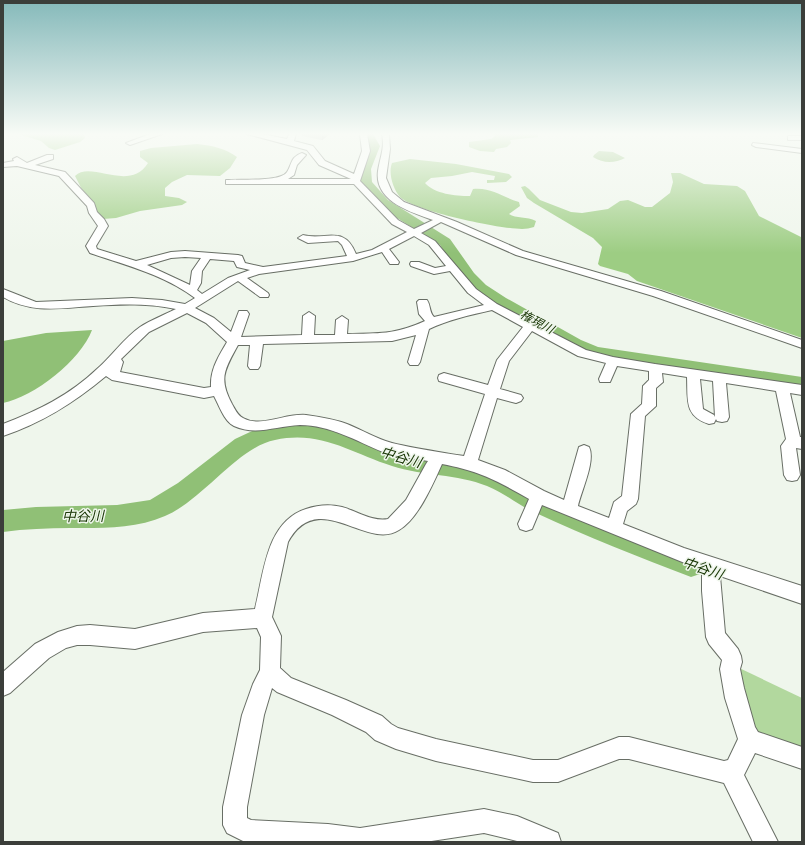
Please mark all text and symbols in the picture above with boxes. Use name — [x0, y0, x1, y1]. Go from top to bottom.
water label: 権現川 — [518, 307, 558, 338]
water label: 中谷川 — [378, 444, 425, 472]
water label: 中谷川 — [62, 508, 106, 525]
water label: 中谷川 — [680, 554, 727, 584]

